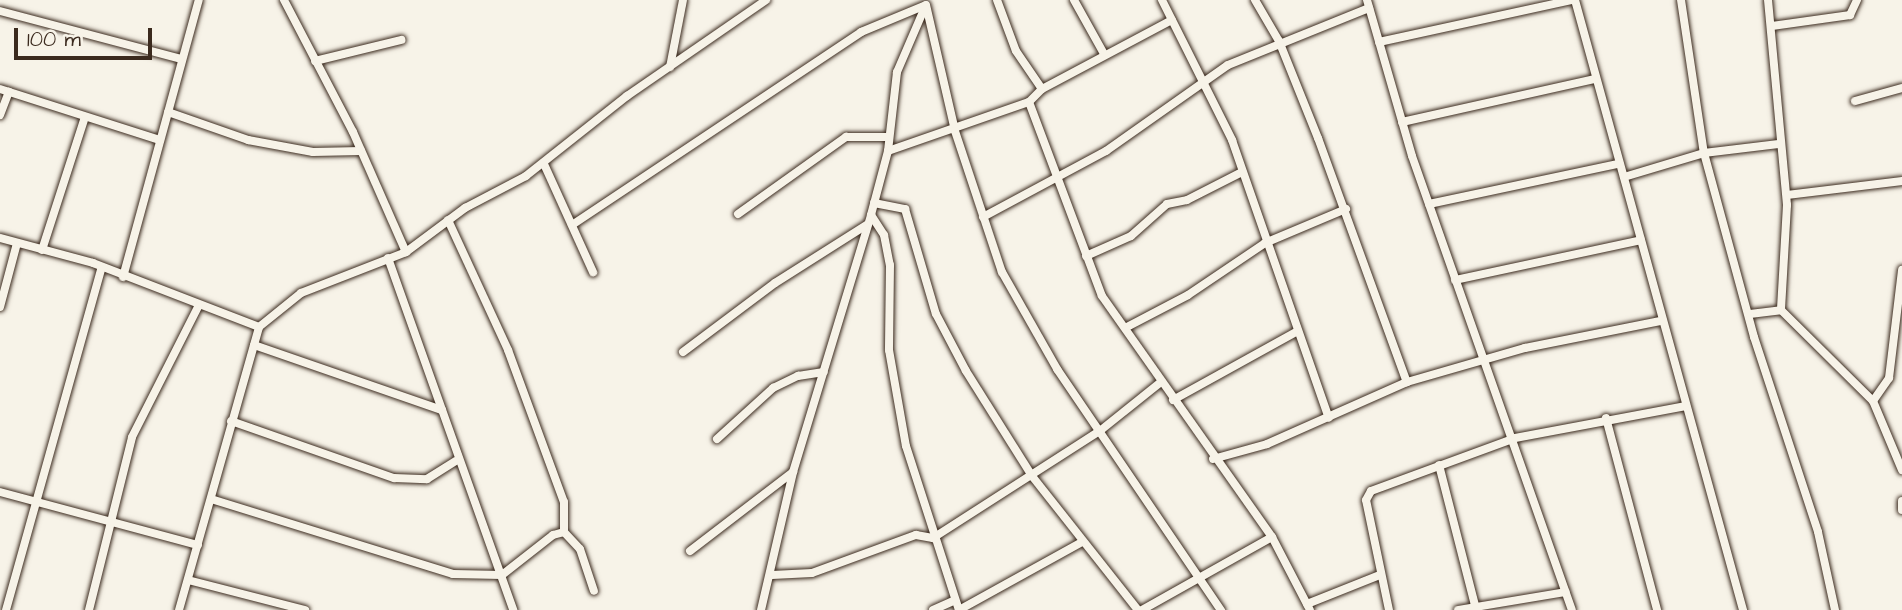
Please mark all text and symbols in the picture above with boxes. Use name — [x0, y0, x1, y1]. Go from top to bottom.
scale bar — [18, 14, 156, 58]
text: 100 m — [27, 25, 81, 54]

